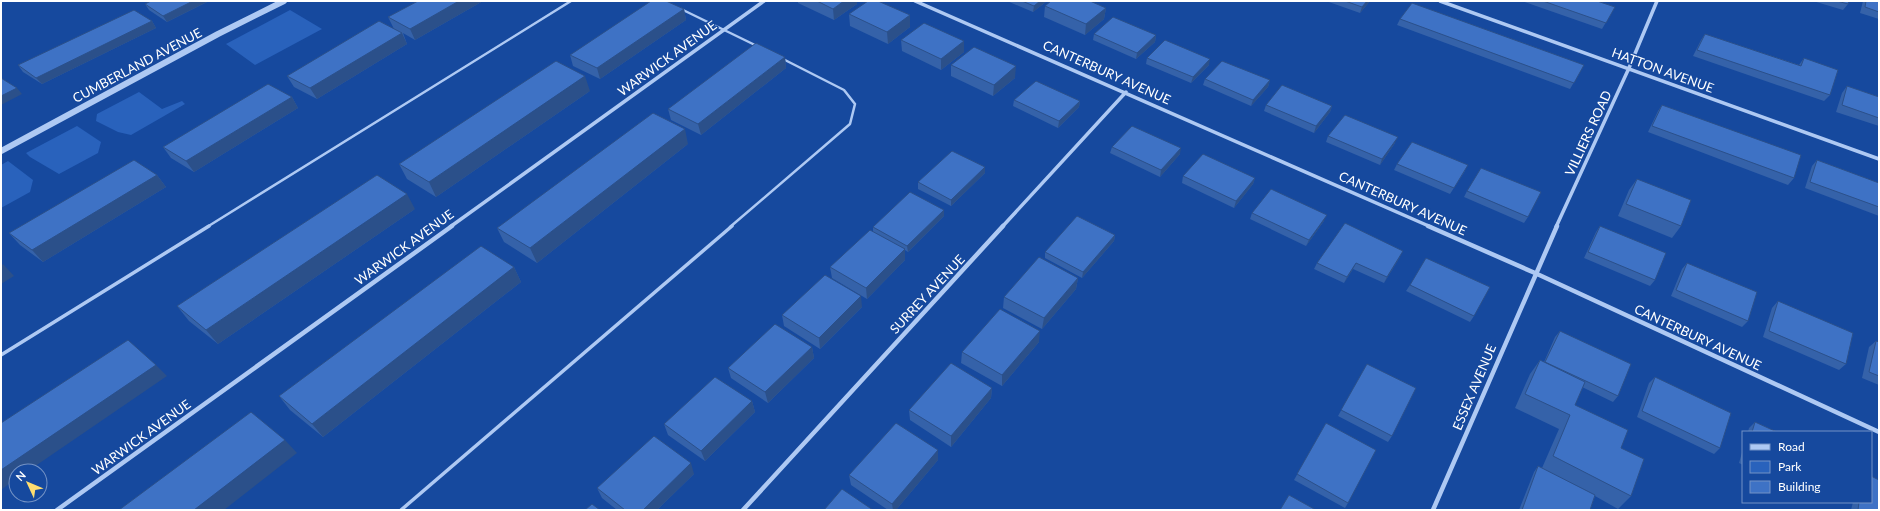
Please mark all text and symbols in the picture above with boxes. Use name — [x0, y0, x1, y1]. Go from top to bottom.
street label: WARWICK AVENUE — [614, 17, 720, 99]
street label: CUMBERLAND AVENUE — [70, 24, 204, 106]
street label: CANTERBURY AVENUE — [1041, 37, 1173, 107]
street label: HATTON AVENUE — [1610, 44, 1716, 96]
street label: VILLIERS ROAD — [1561, 88, 1615, 178]
street label: CANTERBURY AVENUE — [1337, 168, 1469, 238]
street label: WARWICK AVENUE — [351, 206, 457, 288]
street label: SURREY AVENUE — [886, 251, 968, 337]
street label: CANTERBURY AVENUE — [1632, 301, 1764, 373]
street label: ESSEX AVENUE — [1449, 342, 1499, 432]
street label: WARWICK AVENUE — [88, 396, 194, 478]
legend — [1742, 431, 1872, 503]
text: Road — [1778, 439, 1805, 454]
text: Park — [1778, 459, 1802, 474]
north arrow — [8, 463, 48, 503]
text: N — [13, 468, 28, 483]
text: Building — [1778, 479, 1821, 494]

